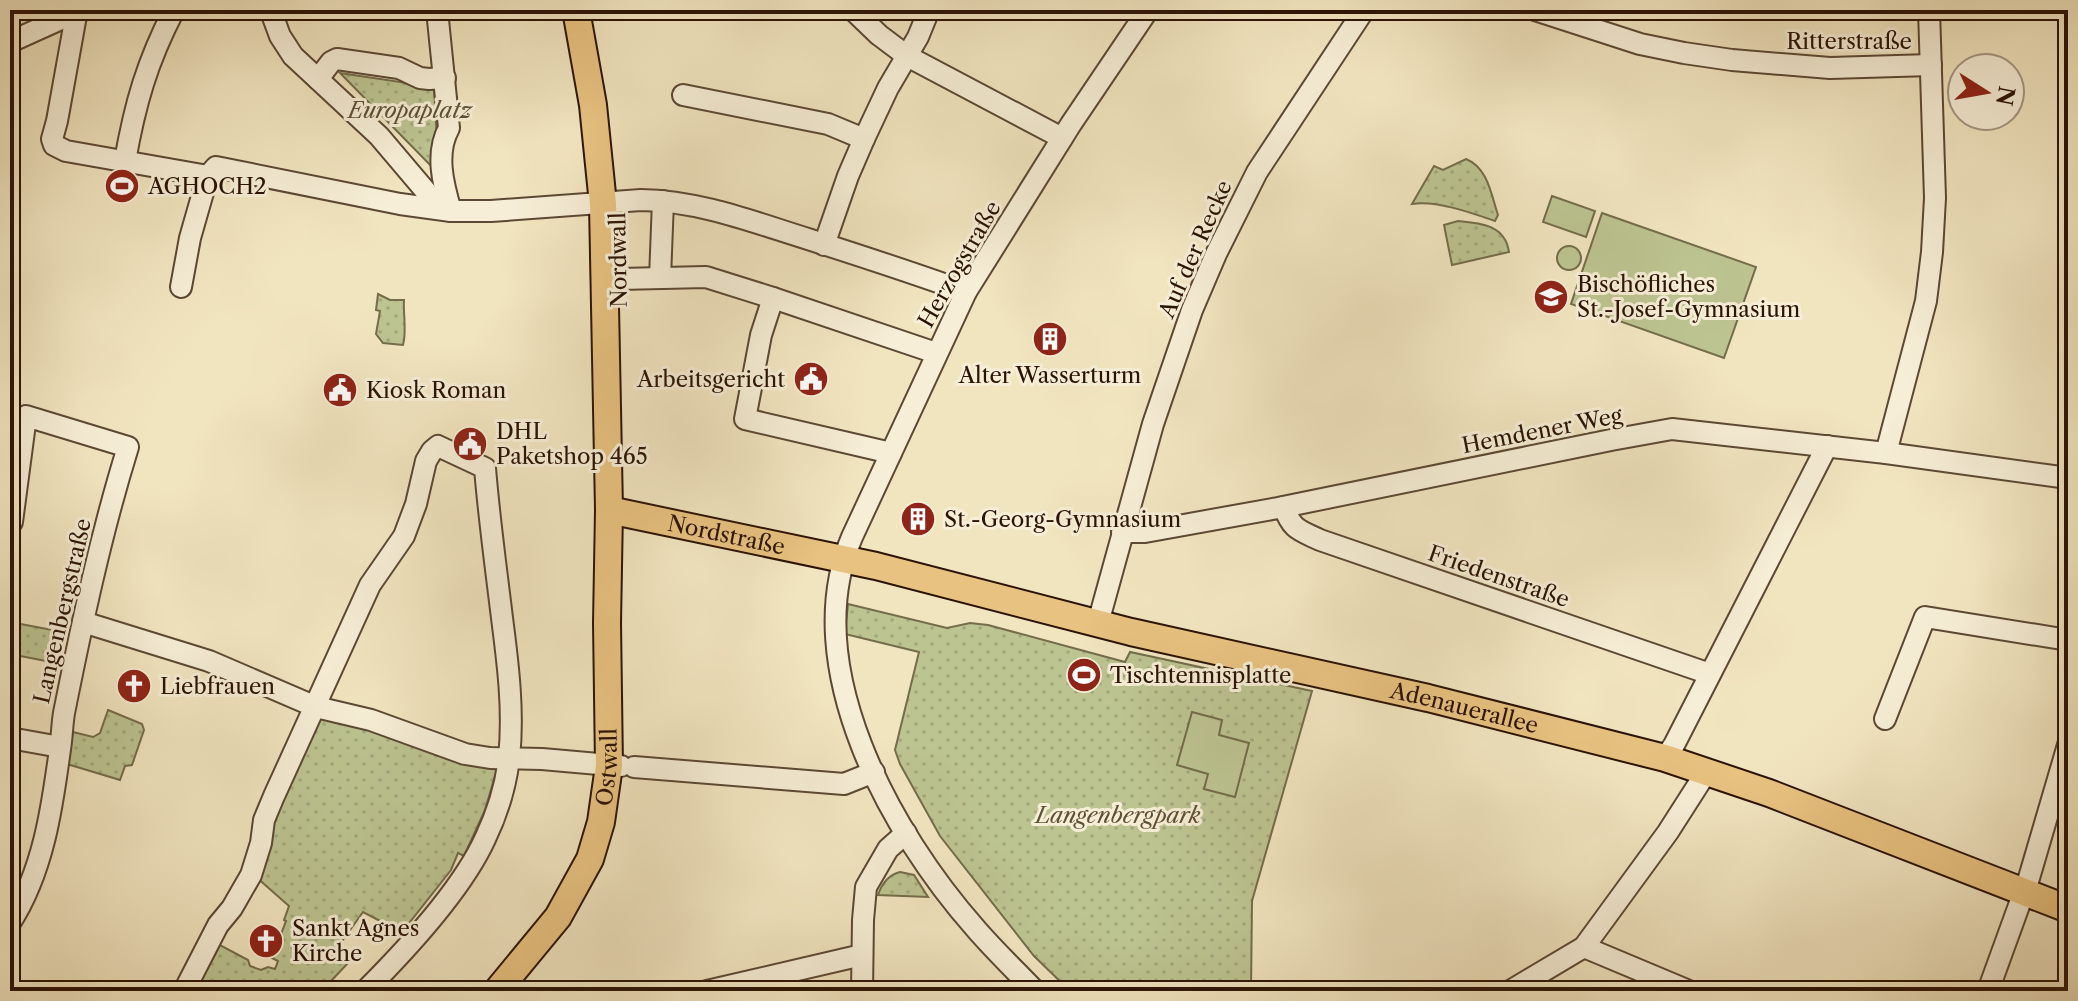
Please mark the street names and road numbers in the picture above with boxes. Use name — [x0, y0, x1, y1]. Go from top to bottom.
street label: Ritterstraße — [1786, 28, 1912, 55]
street label: Auf der Recke — [1153, 176, 1238, 323]
street label: Herzogstraße — [912, 196, 1007, 332]
street label: Nordwall — [604, 212, 633, 308]
street label: Hemdener Weg — [1460, 402, 1625, 459]
street label: Nordstraße — [665, 510, 787, 561]
street label: Langenbergstraße — [28, 516, 97, 706]
street label: Friedenstraße — [1425, 540, 1573, 613]
street label: Adenauerallee — [1387, 677, 1541, 739]
street label: Ostwall — [590, 728, 623, 808]

